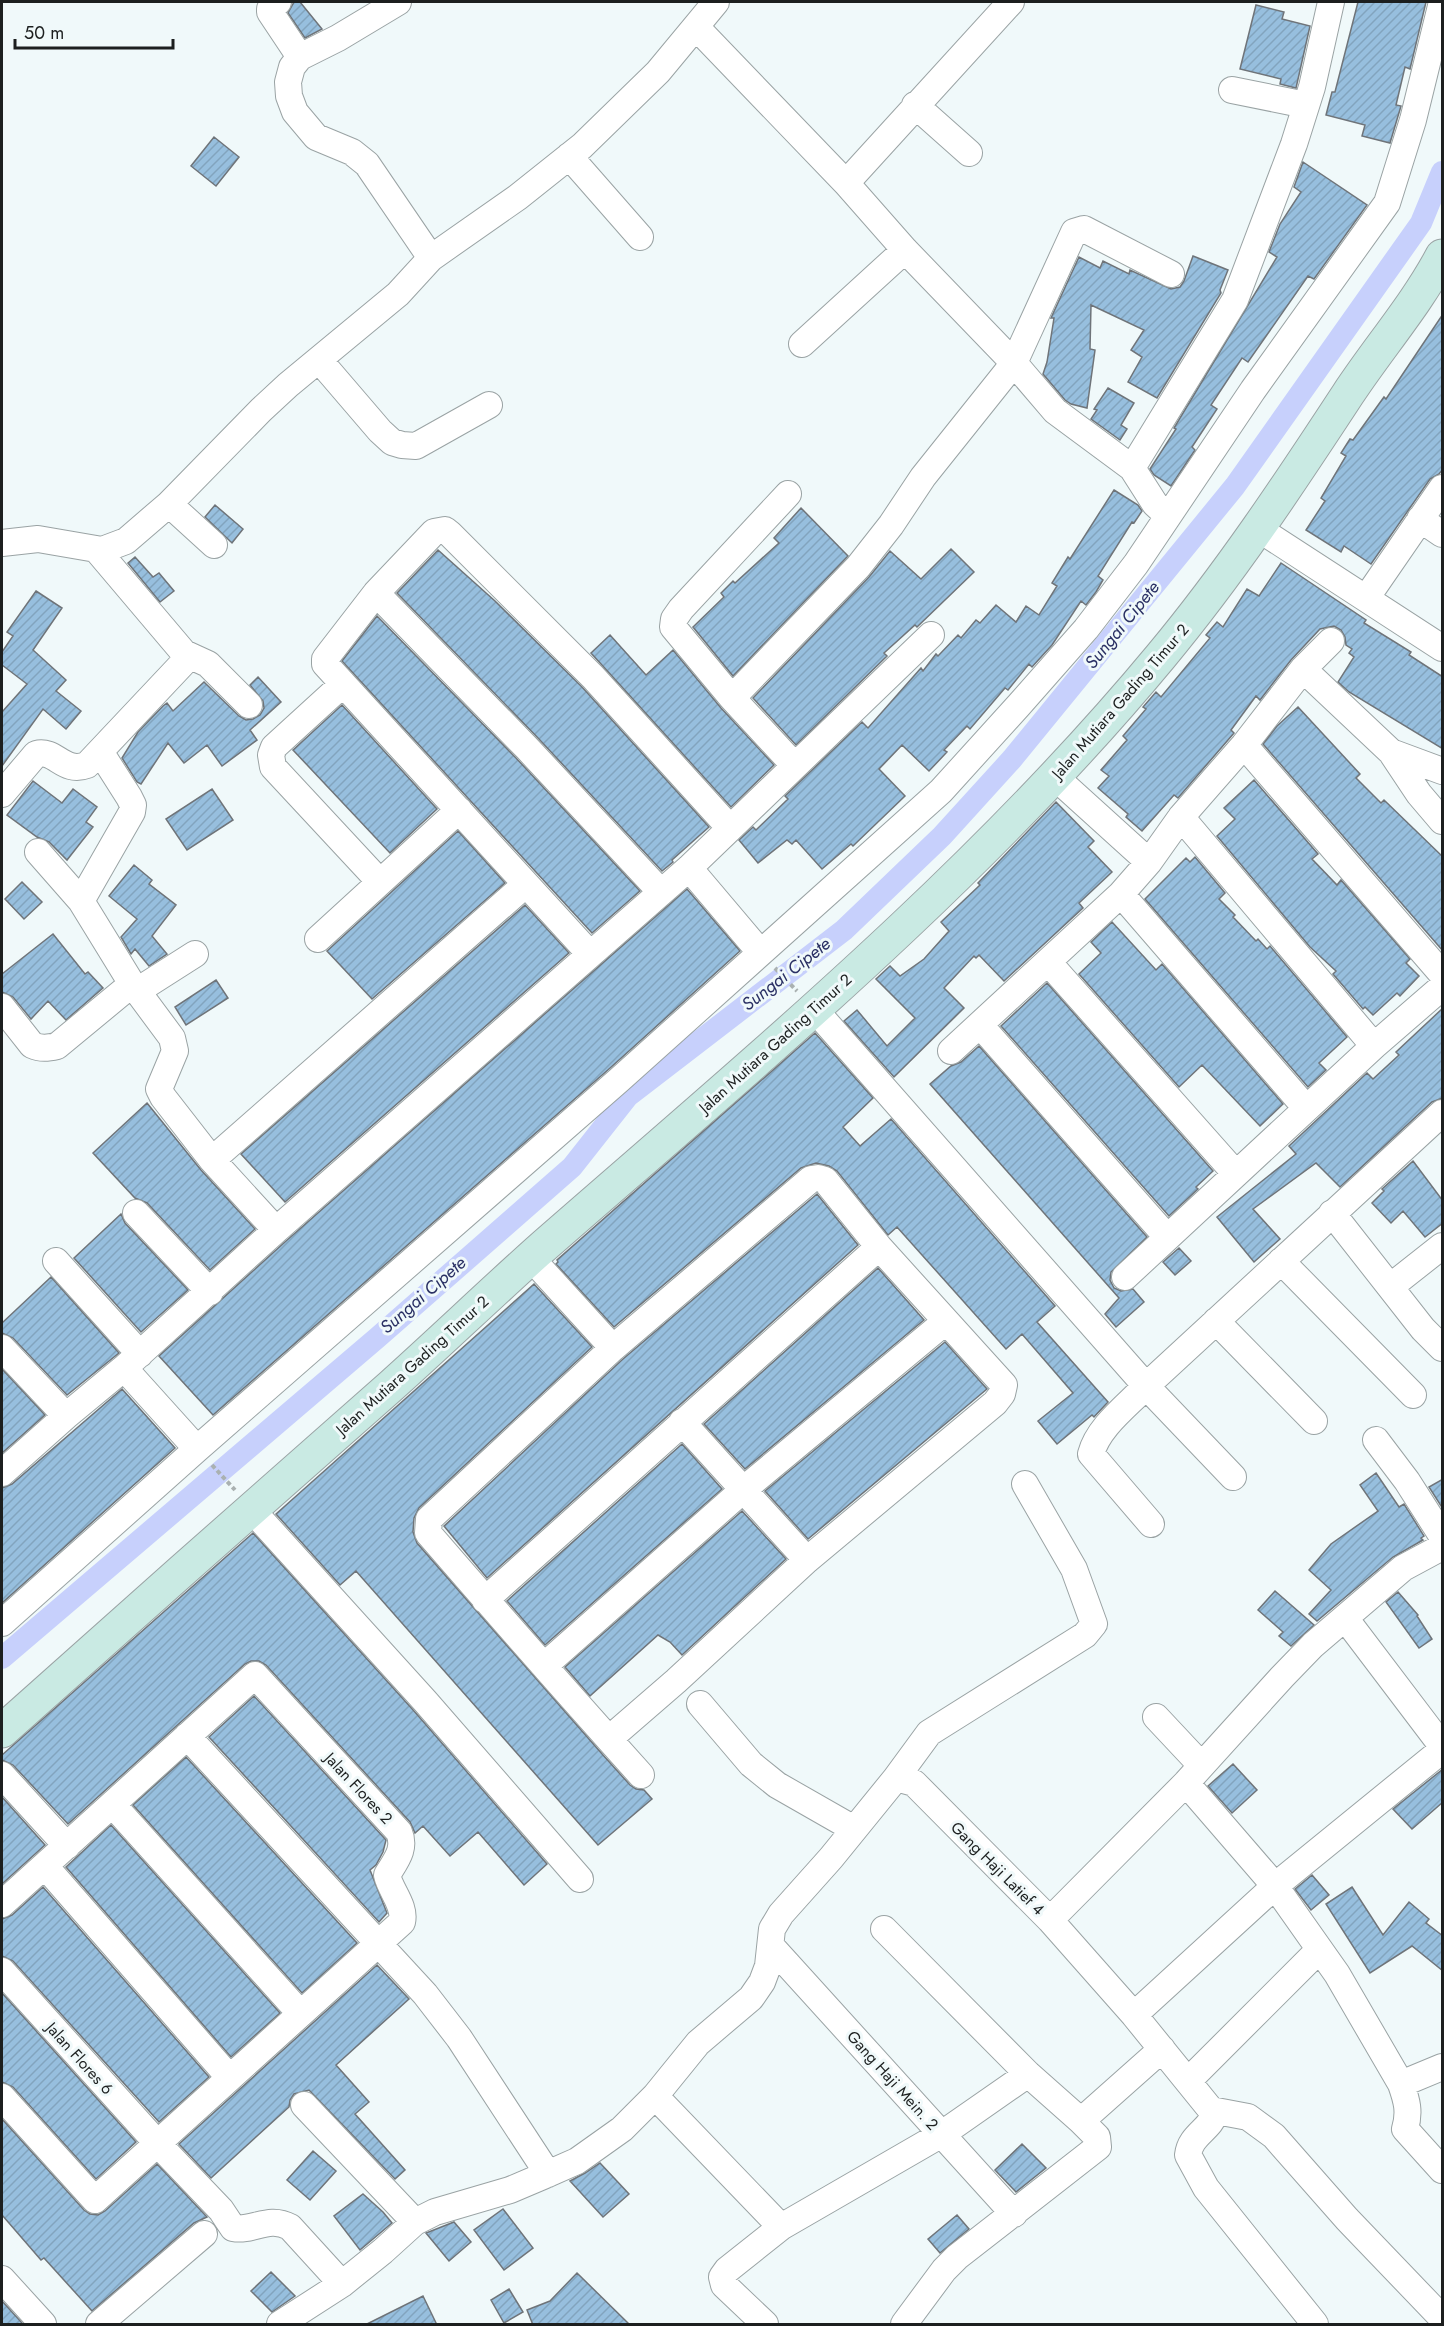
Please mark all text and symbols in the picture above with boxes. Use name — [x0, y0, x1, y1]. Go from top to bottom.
scale bar — [15, 12, 172, 50]
text: 50 m — [24, 20, 64, 46]
water label: Sungai Cipete — [1078, 575, 1166, 675]
street label: Jalan Mutiara Gading Timur 2 — [1045, 619, 1194, 785]
water label: Sungai Cipete — [736, 931, 836, 1017]
street label: Jalan Mutiara Gading Timur 2 — [692, 968, 857, 1120]
water label: Sungai Cipete — [374, 1250, 472, 1340]
street label: Jalan Mutiara Gading Timur 2 — [329, 1290, 494, 1442]
street label: Jalan Flores 2 — [318, 1746, 398, 1829]
street label: Gang Haji Latief 4 — [946, 1816, 1050, 1920]
street label: Jalan Flores 6 — [39, 2016, 118, 2100]
street label: Gang Haji Mein. 2 — [842, 2025, 944, 2135]

